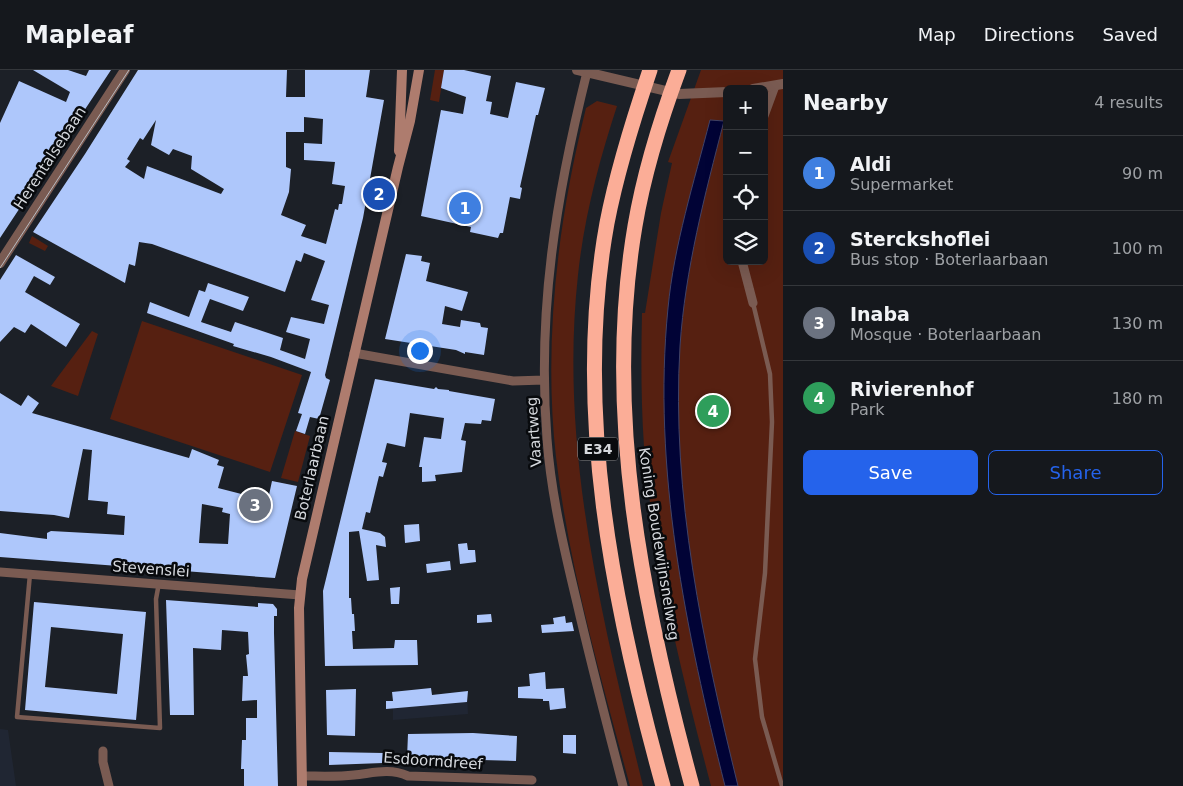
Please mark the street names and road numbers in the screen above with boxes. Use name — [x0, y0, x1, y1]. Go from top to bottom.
street label: Herentalsebaan — [10, 103, 90, 213]
street label: Vaartweg — [523, 396, 545, 468]
street label: Boterlaarbaan — [291, 414, 333, 522]
road number: E34 — [578, 438, 618, 460]
street label: Koning Boudewijnsnelweg — [635, 446, 683, 642]
street label: Stevenslei — [112, 557, 190, 581]
street label: Esdoorndreef — [383, 749, 484, 774]

